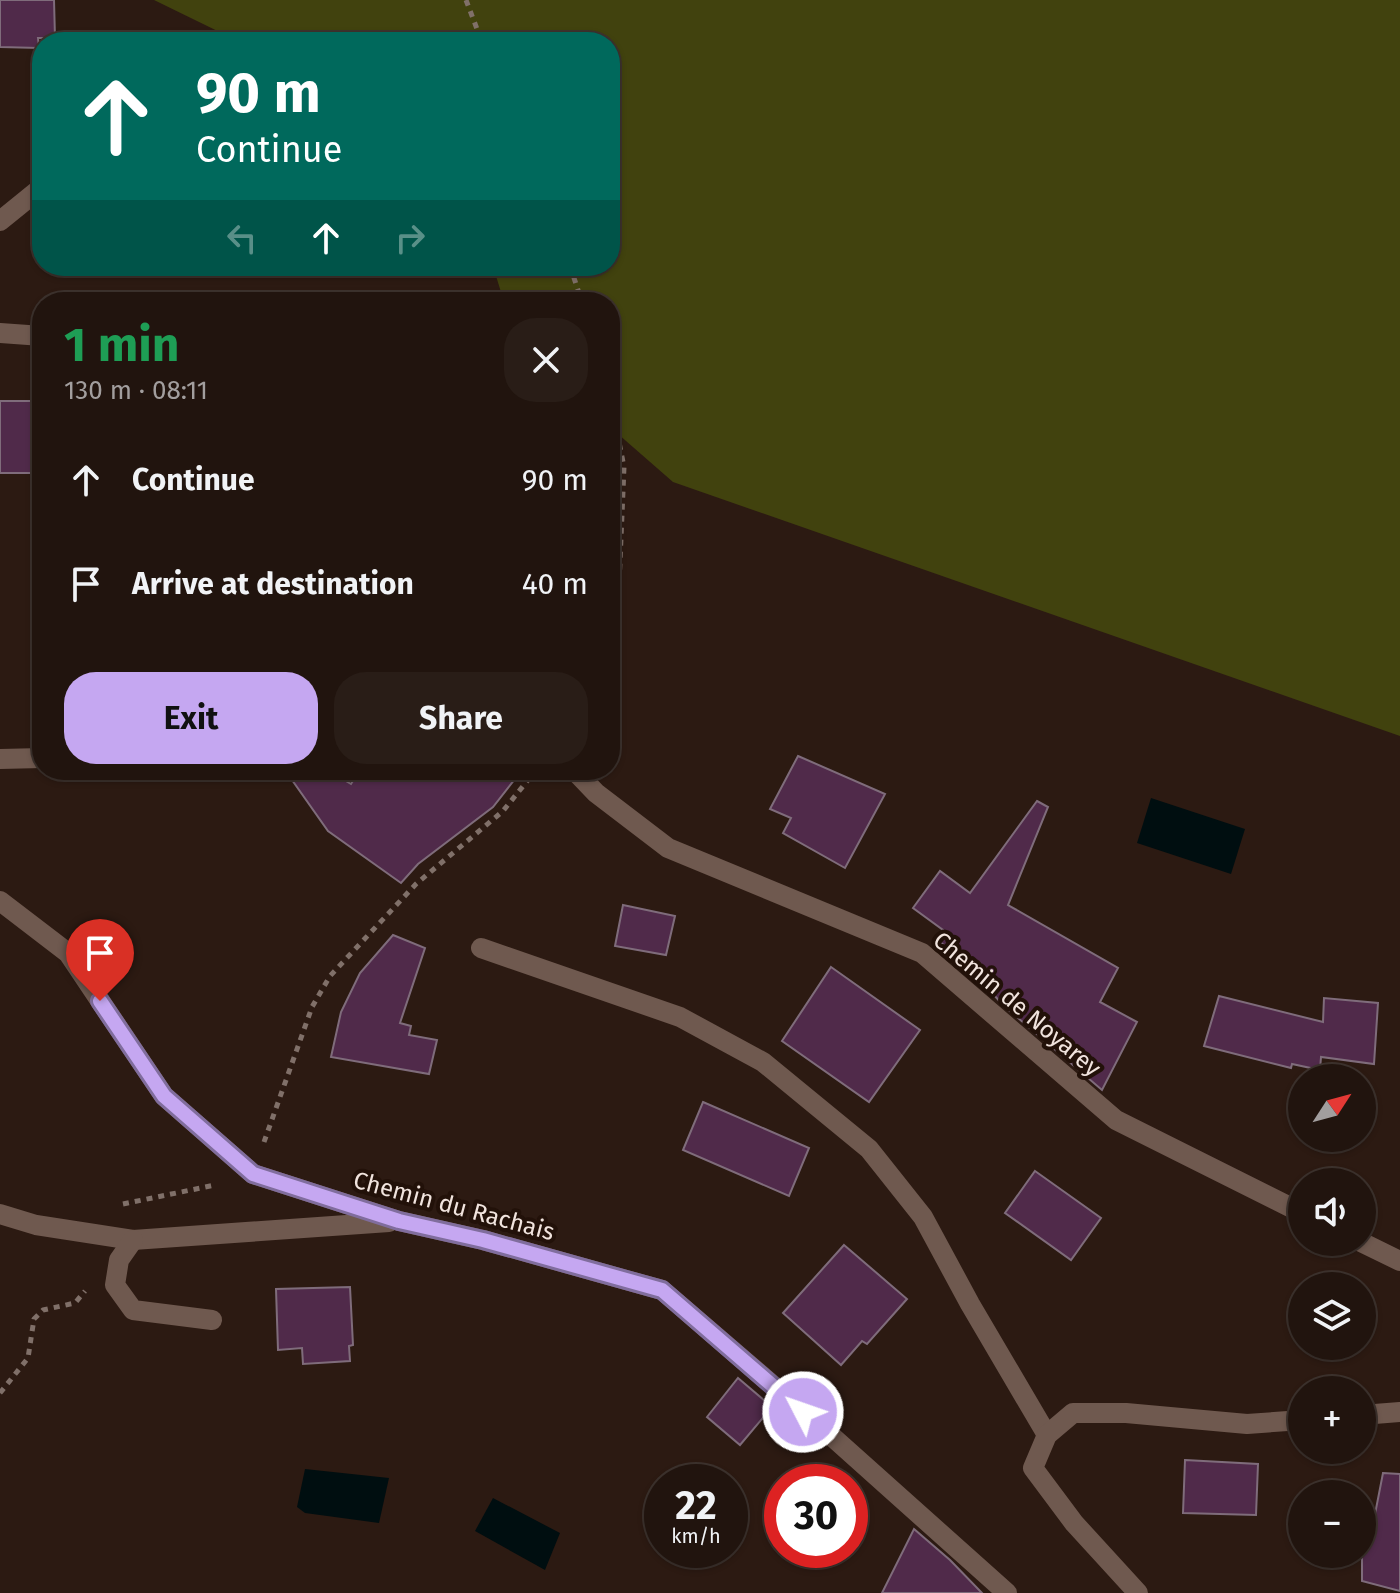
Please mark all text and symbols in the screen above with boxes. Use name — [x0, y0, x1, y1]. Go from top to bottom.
text: 90 m — [196, 60, 321, 127]
icon: ahead — [64, 64, 168, 168]
text: Continue — [196, 128, 342, 172]
icon: left — [220, 216, 264, 260]
icon: ahead — [304, 216, 348, 260]
icon: right — [388, 216, 432, 260]
text: 1 min — [64, 316, 179, 374]
button: close — [504, 318, 588, 402]
text: 130 m · 08:11 — [64, 375, 208, 406]
icon: ahead — [64, 458, 108, 502]
text: Continue — [132, 462, 255, 498]
text: 90 m — [522, 462, 588, 498]
icon: arrive — [64, 562, 108, 606]
text: Arrive at destination — [132, 566, 414, 602]
text: 40 m — [522, 566, 588, 602]
button: Exit — [64, 672, 318, 764]
button: Share — [334, 672, 588, 764]
pin — [66, 919, 134, 1001]
street label: Chemin de Noyarey — [928, 926, 1107, 1082]
icon: arrive — [78, 931, 122, 975]
north arrow — [1288, 1064, 1376, 1152]
map controls — [1288, 1064, 1376, 1568]
street label: Chemin du Rachais — [351, 1166, 557, 1246]
button: sound — [1288, 1168, 1376, 1256]
button: layers — [1288, 1272, 1376, 1360]
position arrow — [761, 1370, 845, 1454]
button: + — [1288, 1376, 1376, 1464]
speed limit sign: 30 — [764, 1464, 868, 1568]
button: − — [1288, 1480, 1376, 1568]
text: 22 — [675, 1482, 717, 1530]
text: km/h — [671, 1524, 721, 1548]

